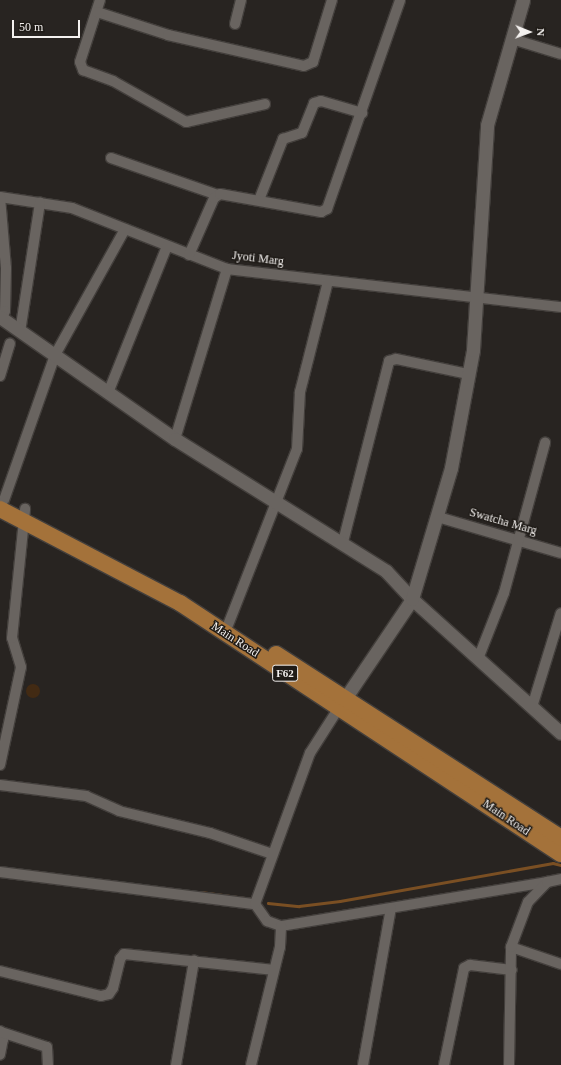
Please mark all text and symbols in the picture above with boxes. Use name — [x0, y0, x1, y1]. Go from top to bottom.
scale bar — [14, 12, 82, 38]
north arrow — [509, 12, 549, 52]
text: 50 m — [19, 20, 43, 34]
text: N — [535, 28, 547, 36]
street label: Jyoti Marg — [231, 249, 285, 269]
street label: Swatcha Marg — [468, 506, 538, 538]
street label: Main Road — [209, 619, 261, 661]
road number: F62 — [272, 664, 298, 682]
street label: Main Road — [480, 797, 532, 839]

